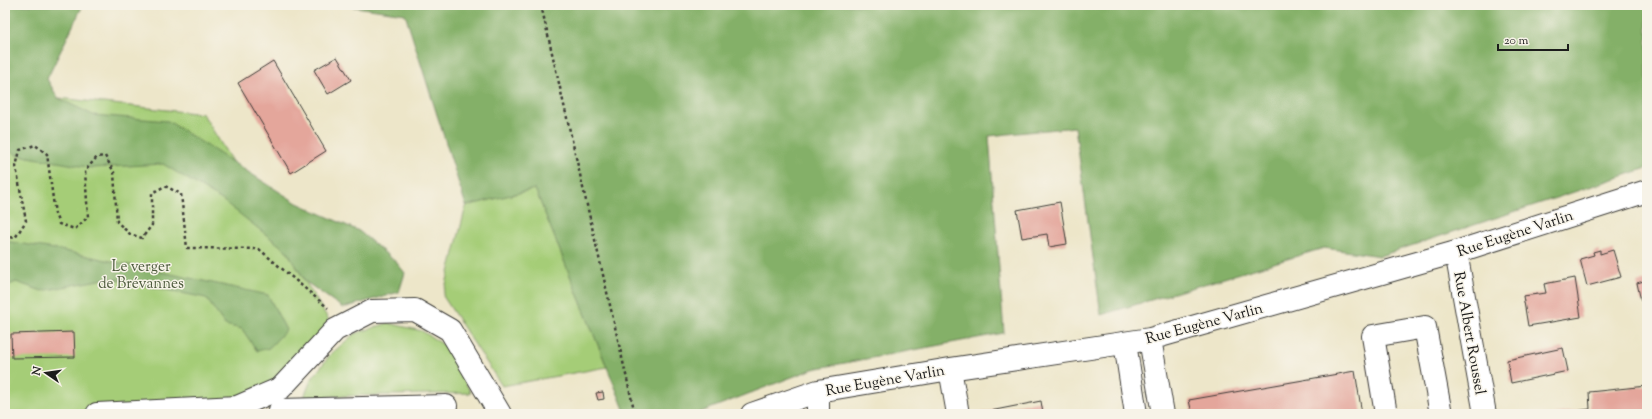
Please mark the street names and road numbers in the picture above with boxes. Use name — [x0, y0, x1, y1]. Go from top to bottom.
street label: Rue Eugène Varlin — [1455, 206, 1576, 263]
street label: Rue Albert Roussel — [1447, 270, 1490, 397]
street label: Rue Eugène Varlin — [1143, 299, 1266, 350]
street label: Rue Eugène Varlin — [824, 361, 947, 402]

